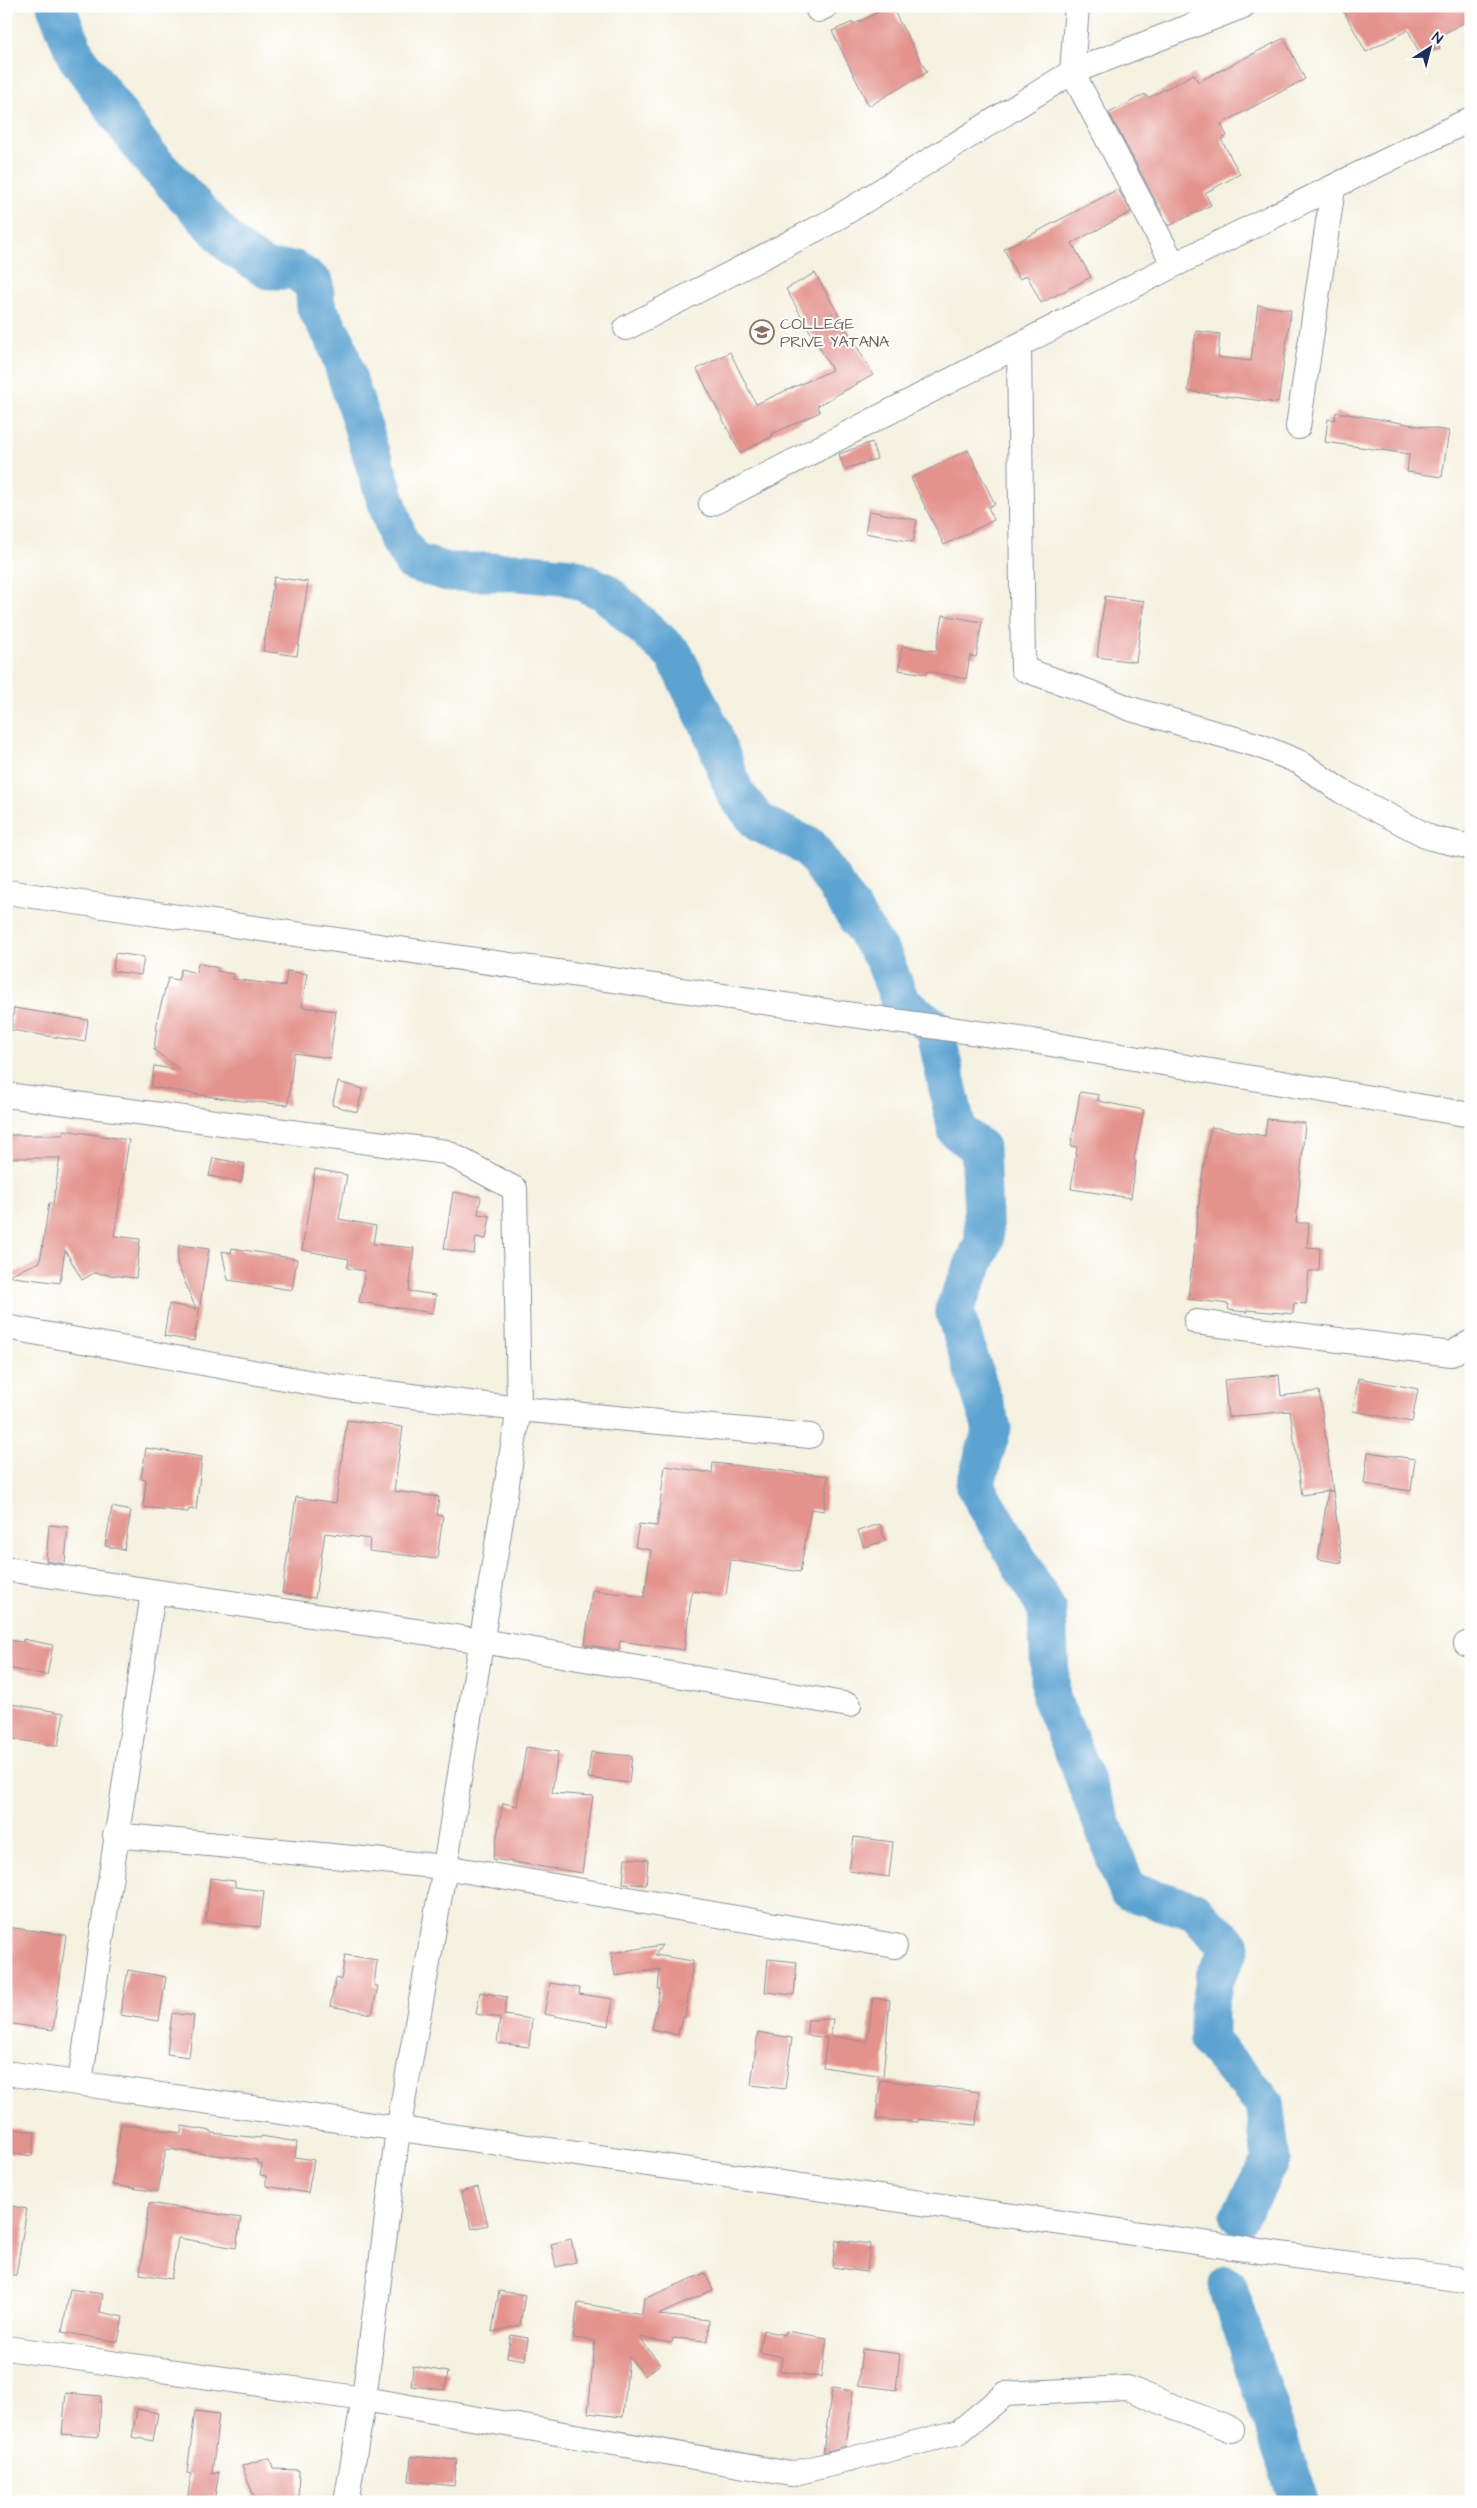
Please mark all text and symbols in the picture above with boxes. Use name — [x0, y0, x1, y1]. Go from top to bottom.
north arrow — [1404, 22, 1454, 72]
text: N — [1428, 28, 1447, 49]
place label: COLLEGE PRIVE YATANA — [780, 313, 889, 353]
school or university icon: COLLEGE PRIVE YATANA — [749, 319, 775, 345]

